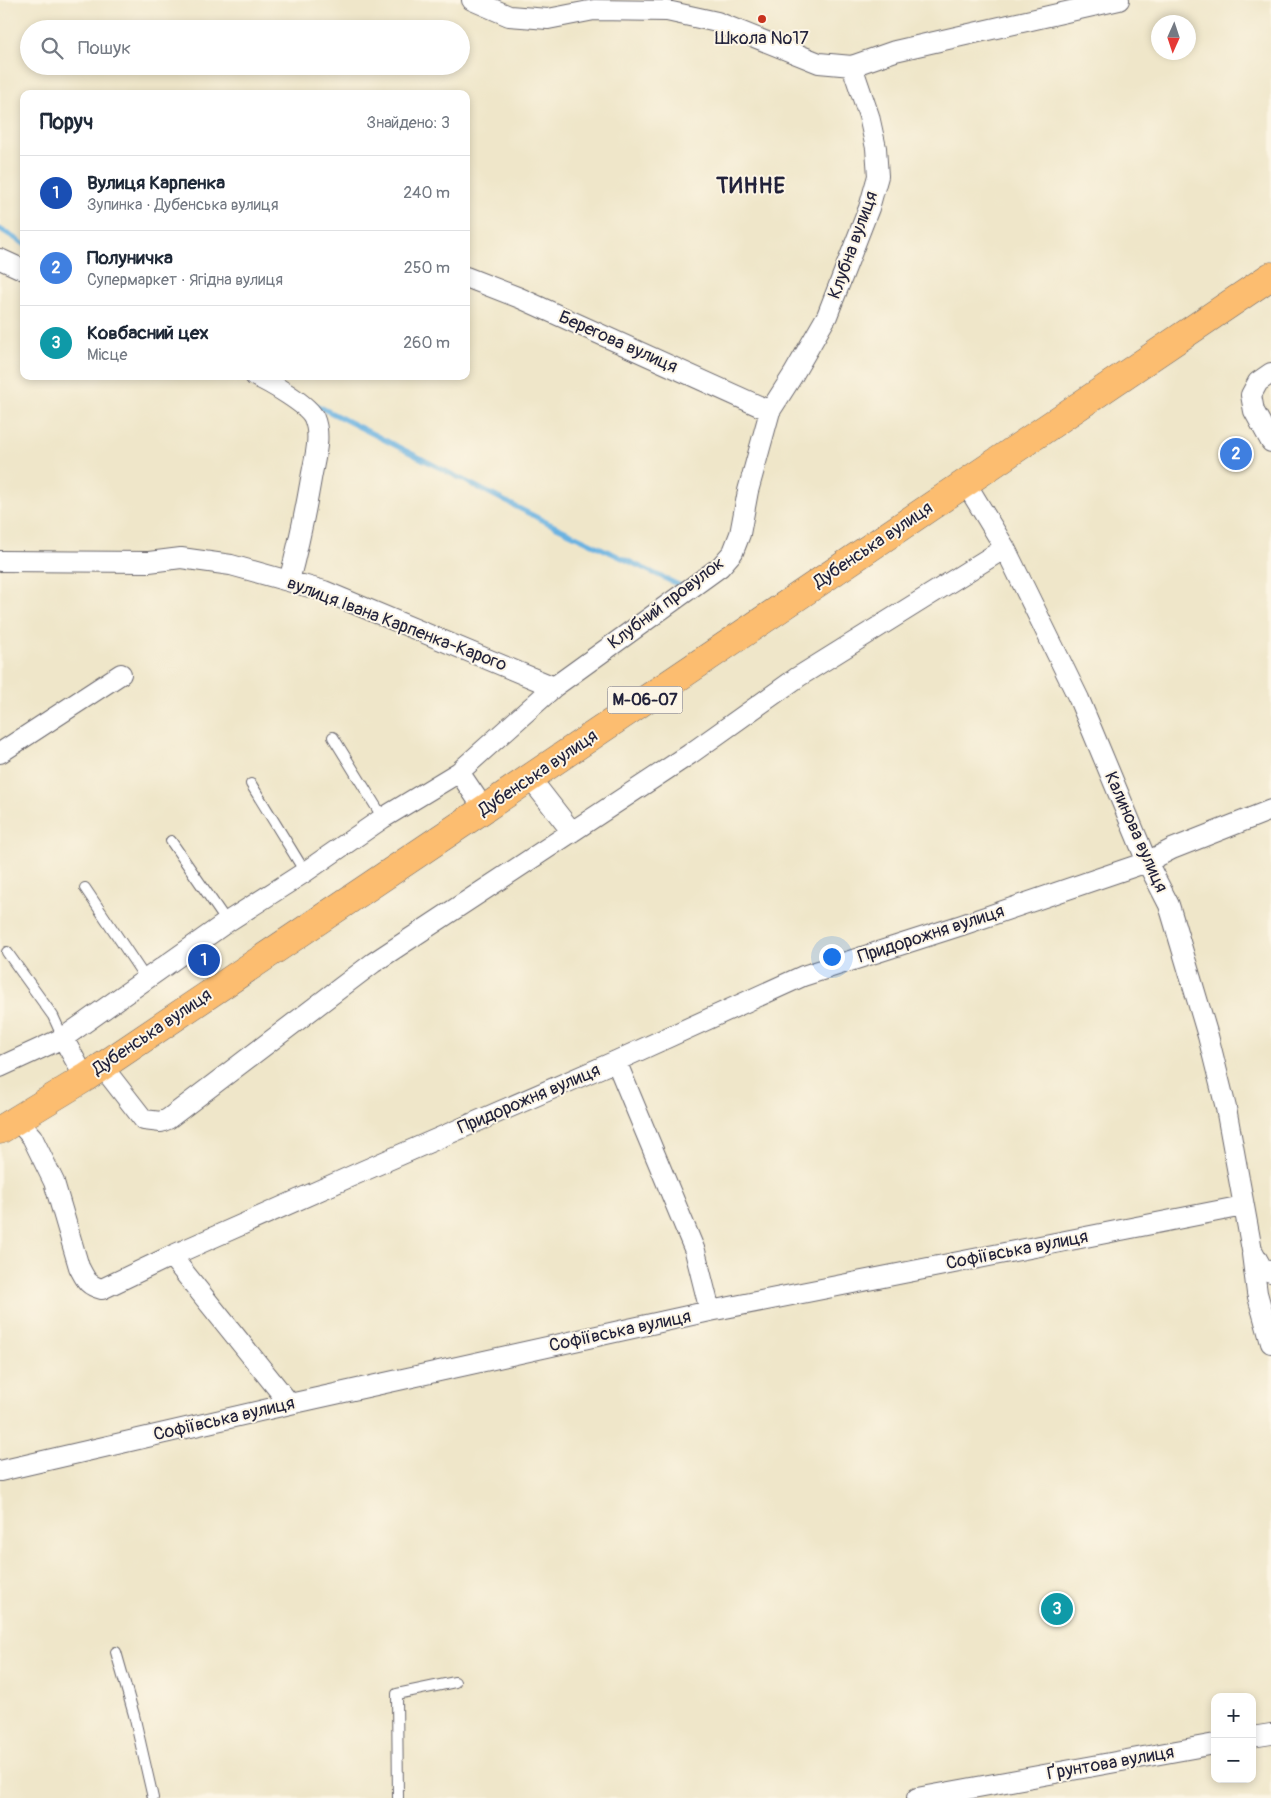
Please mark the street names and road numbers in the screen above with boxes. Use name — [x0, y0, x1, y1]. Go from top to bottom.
street label: Клубна вулиця — [823, 188, 883, 302]
street label: Берегова вулиця — [555, 306, 681, 378]
street label: Дубенська вулиця — [808, 496, 937, 594]
street label: Клубний провулок — [603, 552, 729, 654]
street label: вулиця Івана Карпенка-Карого — [284, 571, 510, 677]
road number: М-06-07 — [608, 686, 682, 714]
street label: Дубенська вулиця — [473, 724, 602, 822]
street label: Калинова вулиця — [1099, 768, 1173, 896]
street label: Придорожня вулиця — [855, 899, 1007, 969]
street label: Дубенська вулиця — [87, 983, 216, 1081]
street label: Придорожня вулиця — [454, 1059, 604, 1139]
street label: Софіївська вулиця — [944, 1225, 1090, 1275]
street label: Софіївська вулиця — [547, 1305, 693, 1357]
street label: Софіївська вулиця — [151, 1392, 297, 1446]
street label: Ґрунтова вулиця — [1044, 1740, 1176, 1786]

